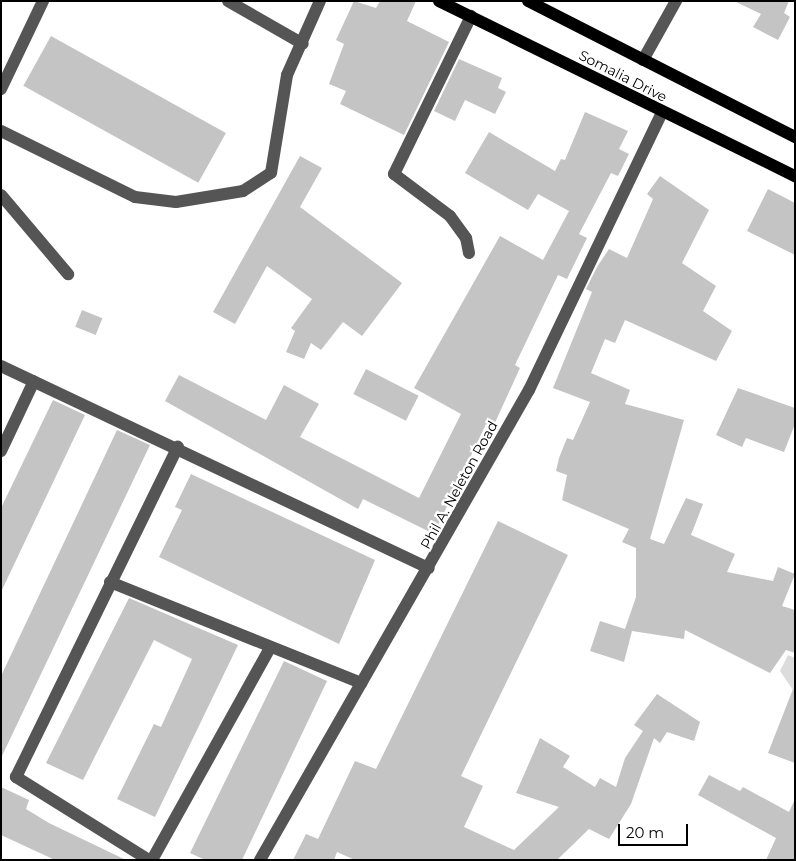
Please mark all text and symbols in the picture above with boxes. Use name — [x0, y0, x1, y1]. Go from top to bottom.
street label: Somalia Drive — [576, 47, 670, 105]
street label: Phil A. Neleton Road — [417, 418, 501, 552]
scale bar — [621, 814, 691, 846]
text: 20 m — [626, 823, 664, 842]

